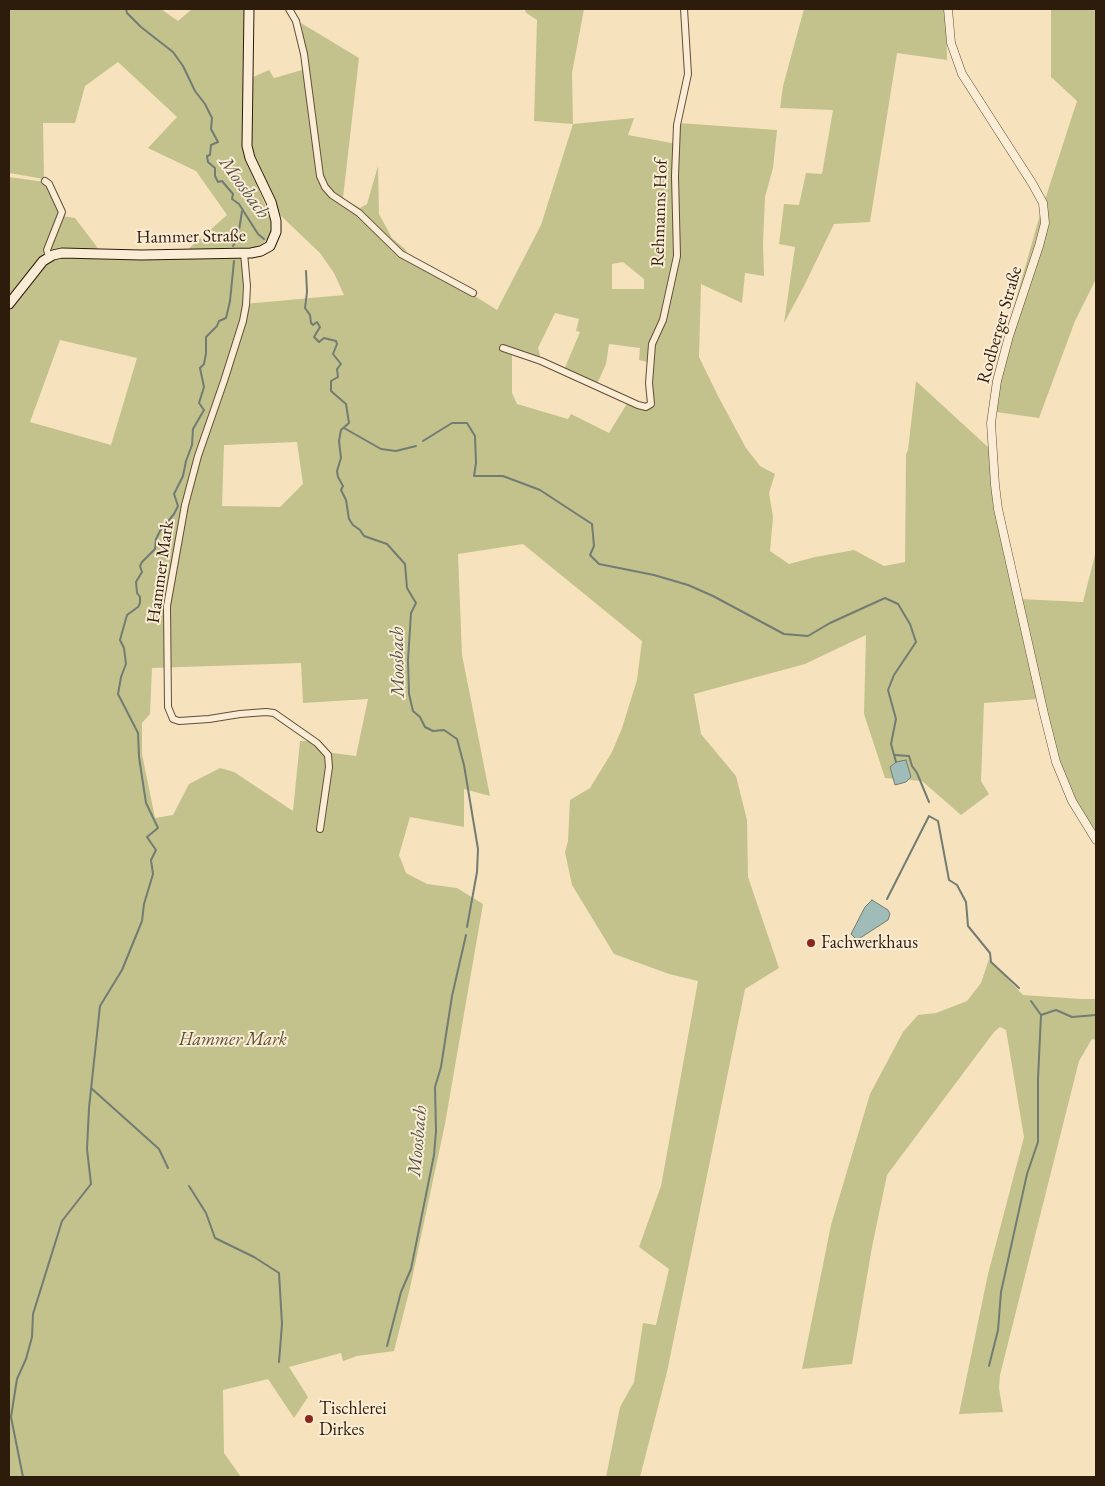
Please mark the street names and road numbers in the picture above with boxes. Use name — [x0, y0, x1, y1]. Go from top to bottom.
street label: Rehmanns Hof — [647, 159, 673, 267]
street label: Hammer Straße — [136, 225, 246, 249]
street label: Rodberger Straße — [973, 264, 1027, 386]
street label: Hammer Mark — [143, 519, 179, 625]

